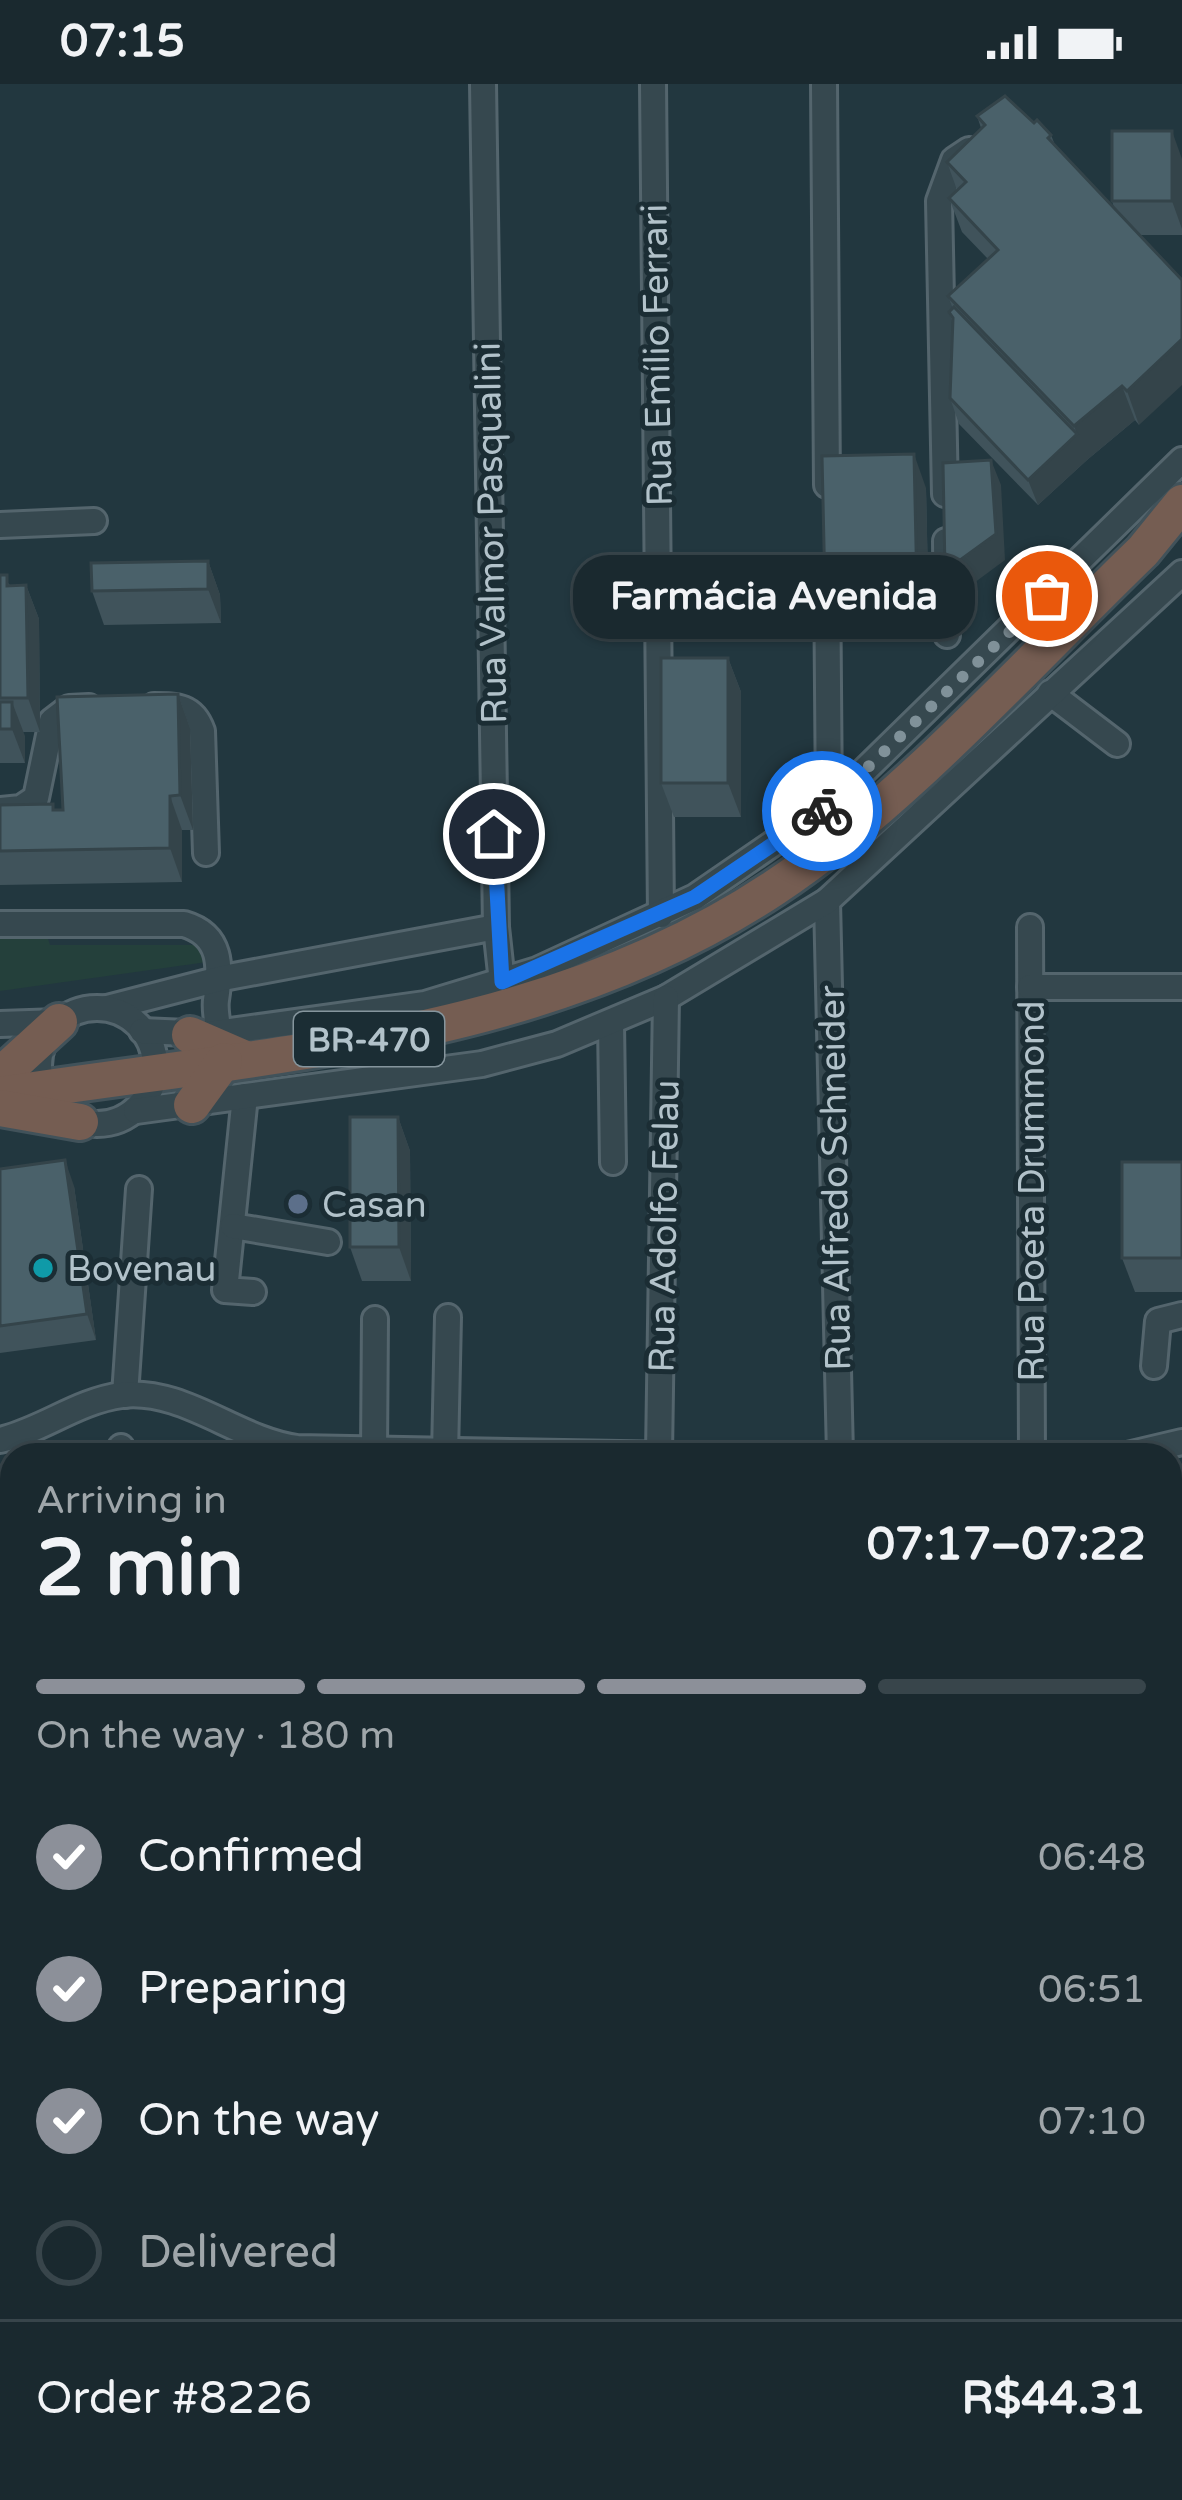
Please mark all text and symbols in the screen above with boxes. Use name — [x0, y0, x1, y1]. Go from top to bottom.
text: 07:15 — [60, 15, 185, 69]
street label: Rua Emílio Ferrari — [633, 203, 682, 507]
street label: Rua Valmor Pasqualini — [467, 342, 516, 724]
pin — [996, 545, 1098, 647]
callout: Farmácia Avenida — [573, 554, 975, 638]
icon: bag — [1014, 563, 1080, 629]
text: Farmácia Avenida — [610, 573, 938, 620]
courier — [762, 751, 882, 871]
icon: bike — [789, 778, 855, 844]
pin — [443, 783, 545, 885]
icon: home — [461, 801, 527, 867]
street label: Rua Alfredo Schneider — [811, 985, 860, 1371]
street label: Rua Poeta Drummond — [1011, 1000, 1054, 1382]
road number: BR-470 — [294, 1012, 444, 1066]
street label: Rua Adolfo Felau — [640, 1079, 689, 1373]
place label: Casan — [322, 1184, 427, 1227]
marker: Casan — [285, 1191, 311, 1217]
place label: Bovenau — [67, 1248, 217, 1291]
marker: Bovenau — [30, 1255, 56, 1281]
text: Arriving in — [36, 1477, 227, 1524]
text: 07:17–07:22 — [867, 1518, 1146, 1572]
text: 2 min — [36, 1522, 244, 1616]
text: On the way · 180 m — [36, 1712, 395, 1759]
icon: check — [36, 1824, 102, 1890]
text: Confirmed — [138, 1830, 364, 1884]
text: 06:48 — [1038, 1834, 1146, 1881]
icon: check — [36, 1956, 102, 2022]
text: Preparing — [138, 1962, 348, 2016]
text: 06:51 — [1038, 1966, 1146, 2013]
icon: check — [36, 2088, 102, 2154]
text: On the way — [138, 2094, 379, 2148]
text: 07:10 — [1038, 2098, 1146, 2145]
text: Delivered — [138, 2226, 338, 2280]
text: Order #8226 — [36, 2372, 312, 2426]
text: R$44.31 — [961, 2372, 1146, 2426]

